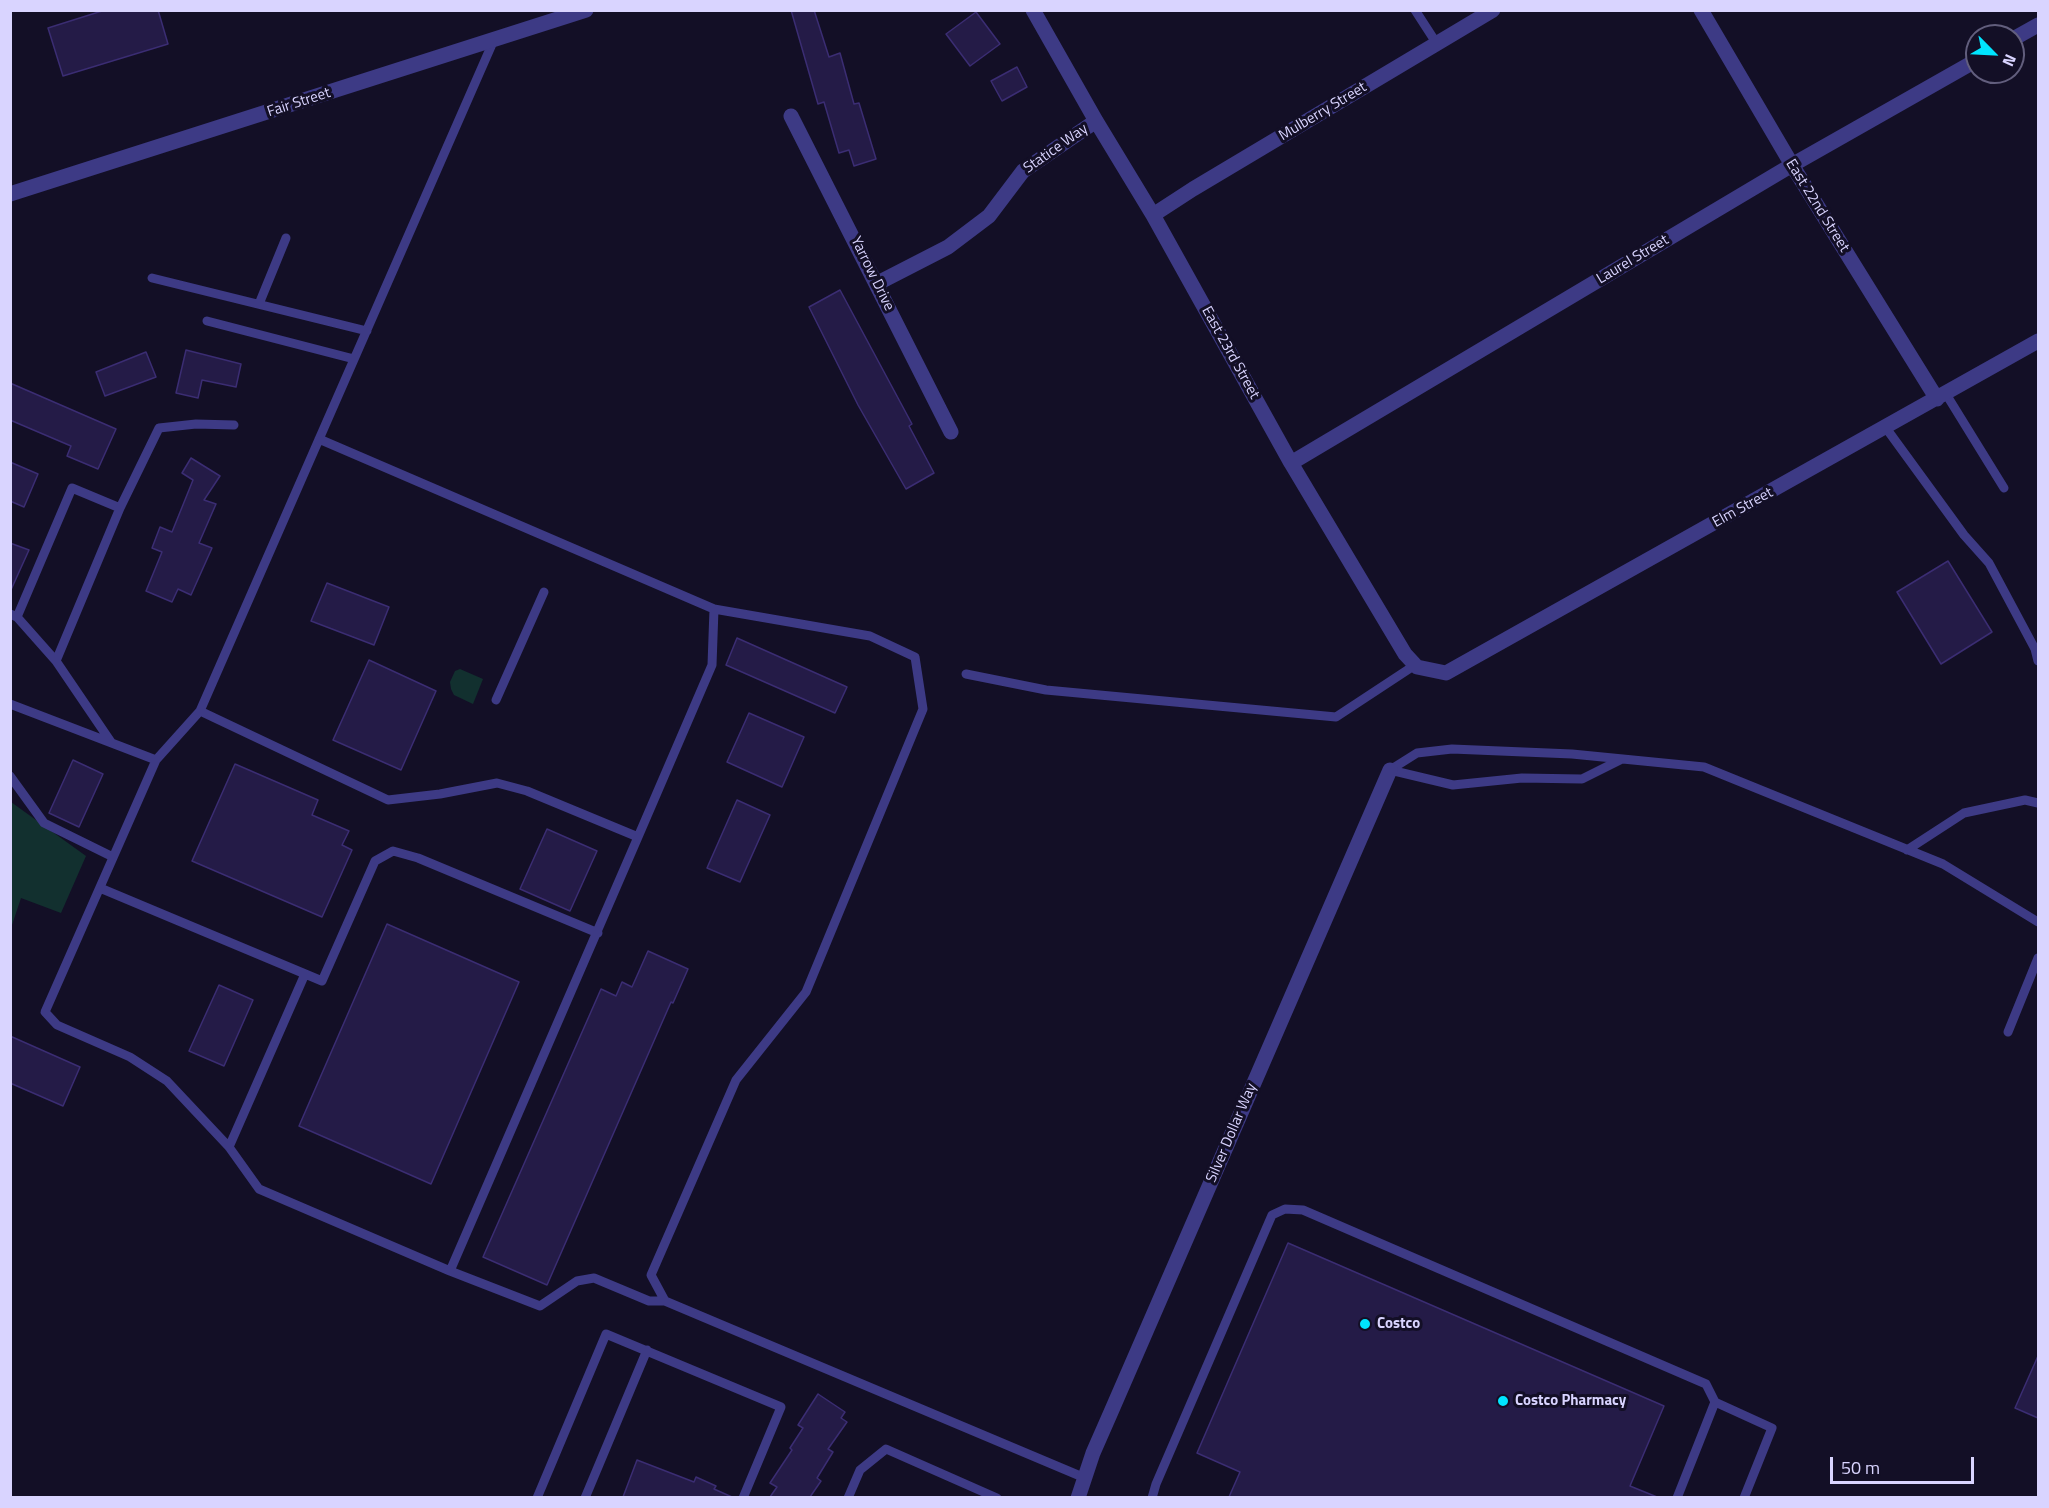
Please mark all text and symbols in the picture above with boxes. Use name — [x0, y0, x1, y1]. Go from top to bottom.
north arrow — [1965, 24, 2025, 84]
text: N — [1996, 51, 2023, 70]
street label: Mulberry Street — [1276, 79, 1370, 145]
street label: Fair Street — [265, 84, 333, 122]
street label: Statice Way — [1020, 120, 1092, 178]
street label: East 22nd Street — [1781, 156, 1853, 256]
street label: Laurel Street — [1594, 231, 1672, 289]
street label: Yarrow Drive — [846, 234, 898, 314]
street label: East 23rd Street — [1197, 304, 1263, 402]
street label: Elm Street — [1710, 484, 1776, 532]
street label: Silver Dollar Way — [1203, 1081, 1261, 1185]
place label: Costco — [1377, 1315, 1420, 1333]
marker: Costco — [1358, 1317, 1372, 1331]
place label: Costco Pharmacy — [1515, 1392, 1626, 1410]
marker: Costco Pharmacy — [1496, 1394, 1510, 1408]
scale bar — [1833, 1445, 1977, 1483]
text: 50 m — [1841, 1454, 1880, 1481]

